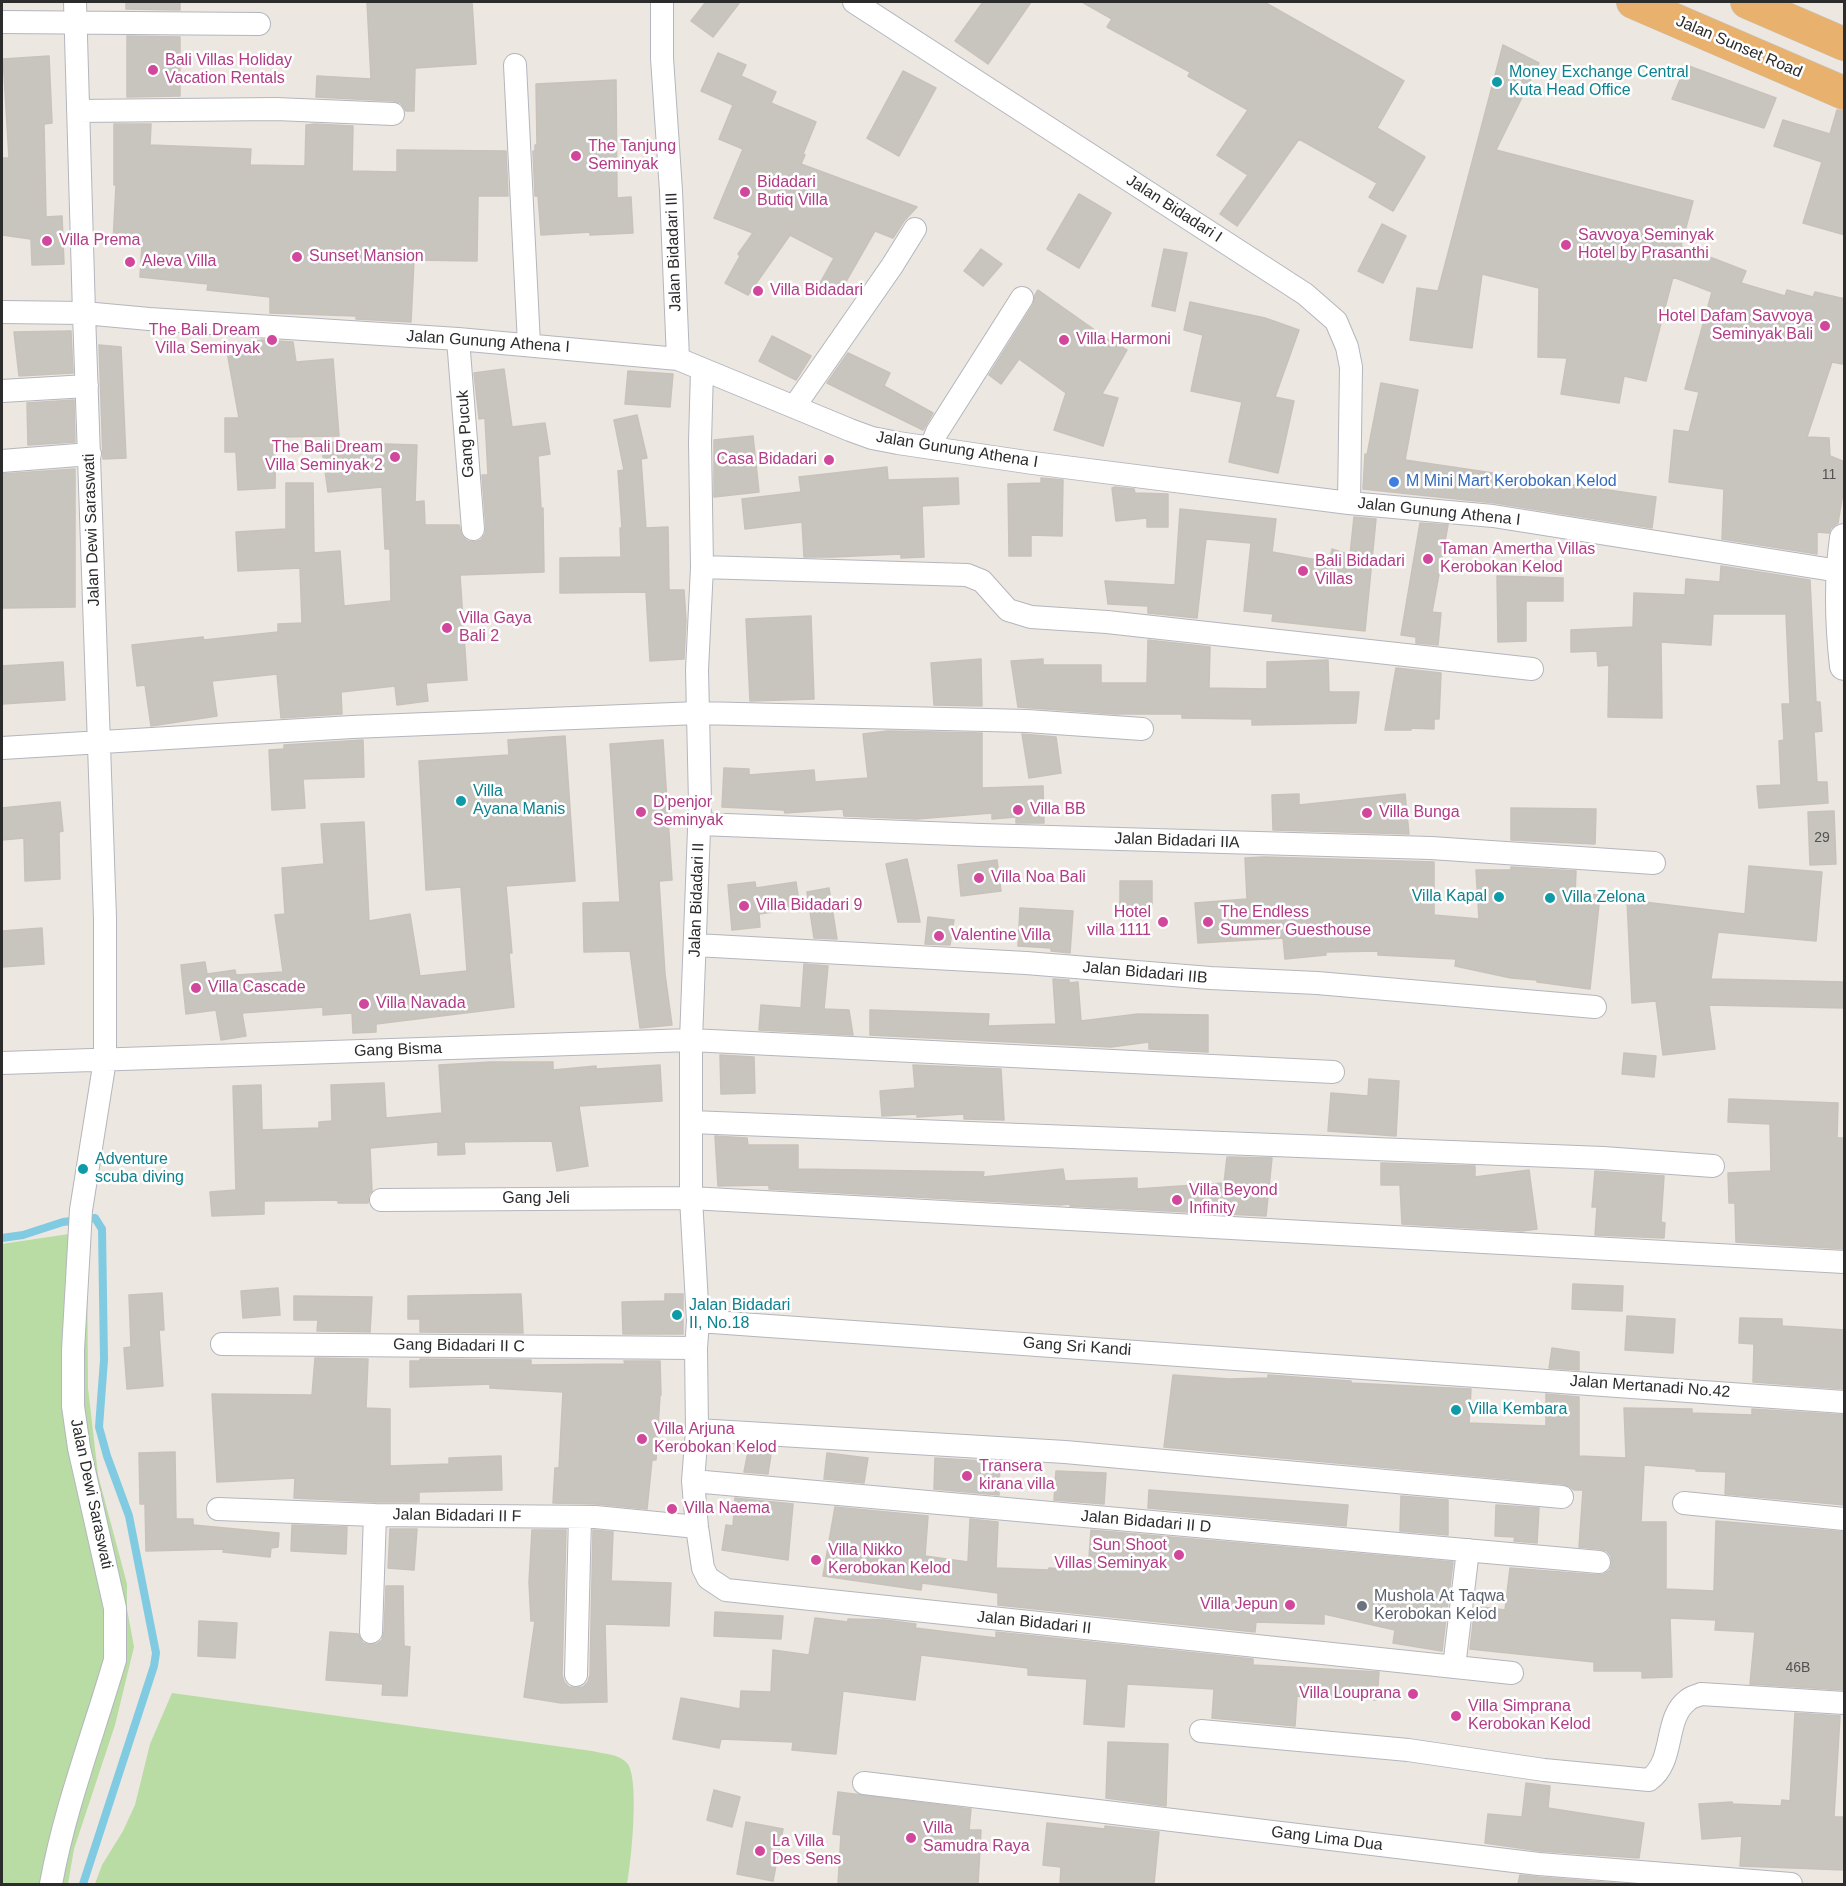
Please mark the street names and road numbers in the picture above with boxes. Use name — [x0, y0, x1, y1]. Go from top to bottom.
street label: Jalan Sunset Road — [1673, 12, 1805, 82]
street label: Jalan Bidadari I — [1123, 171, 1225, 247]
street label: Jalan Bidadari III — [662, 192, 686, 312]
street label: Jalan Gunung Athena I — [406, 327, 570, 357]
street label: Gang Pucuk — [453, 389, 479, 479]
street label: Jalan Gunung Athena I — [875, 428, 1039, 472]
street label: Jalan Dewi Saraswati — [80, 453, 104, 607]
street label: Jalan Gunung Athena I — [1357, 494, 1521, 530]
street label: Jalan Bidadari IIA — [1114, 829, 1240, 853]
street label: Jalan Bidadari II — [685, 842, 709, 958]
street label: Jalan Bidadari IIB — [1082, 958, 1208, 988]
street label: Gang Bisma — [354, 1039, 442, 1061]
street label: Gang Jeli — [502, 1189, 570, 1209]
street label: Gang Sri Kandi — [1022, 1334, 1132, 1360]
street label: Gang Bidadari II C — [393, 1335, 525, 1357]
street label: Jalan Mertanadi No.42 — [1569, 1372, 1731, 1402]
street label: Jalan Dewi Saraswati — [66, 1417, 116, 1571]
street label: Jalan Bidadari II F — [392, 1505, 522, 1527]
street label: Jalan Bidadari II D — [1080, 1507, 1212, 1537]
street label: Jalan Bidadari II — [976, 1607, 1092, 1639]
street label: Gang Lima Dua — [1270, 1823, 1384, 1855]

